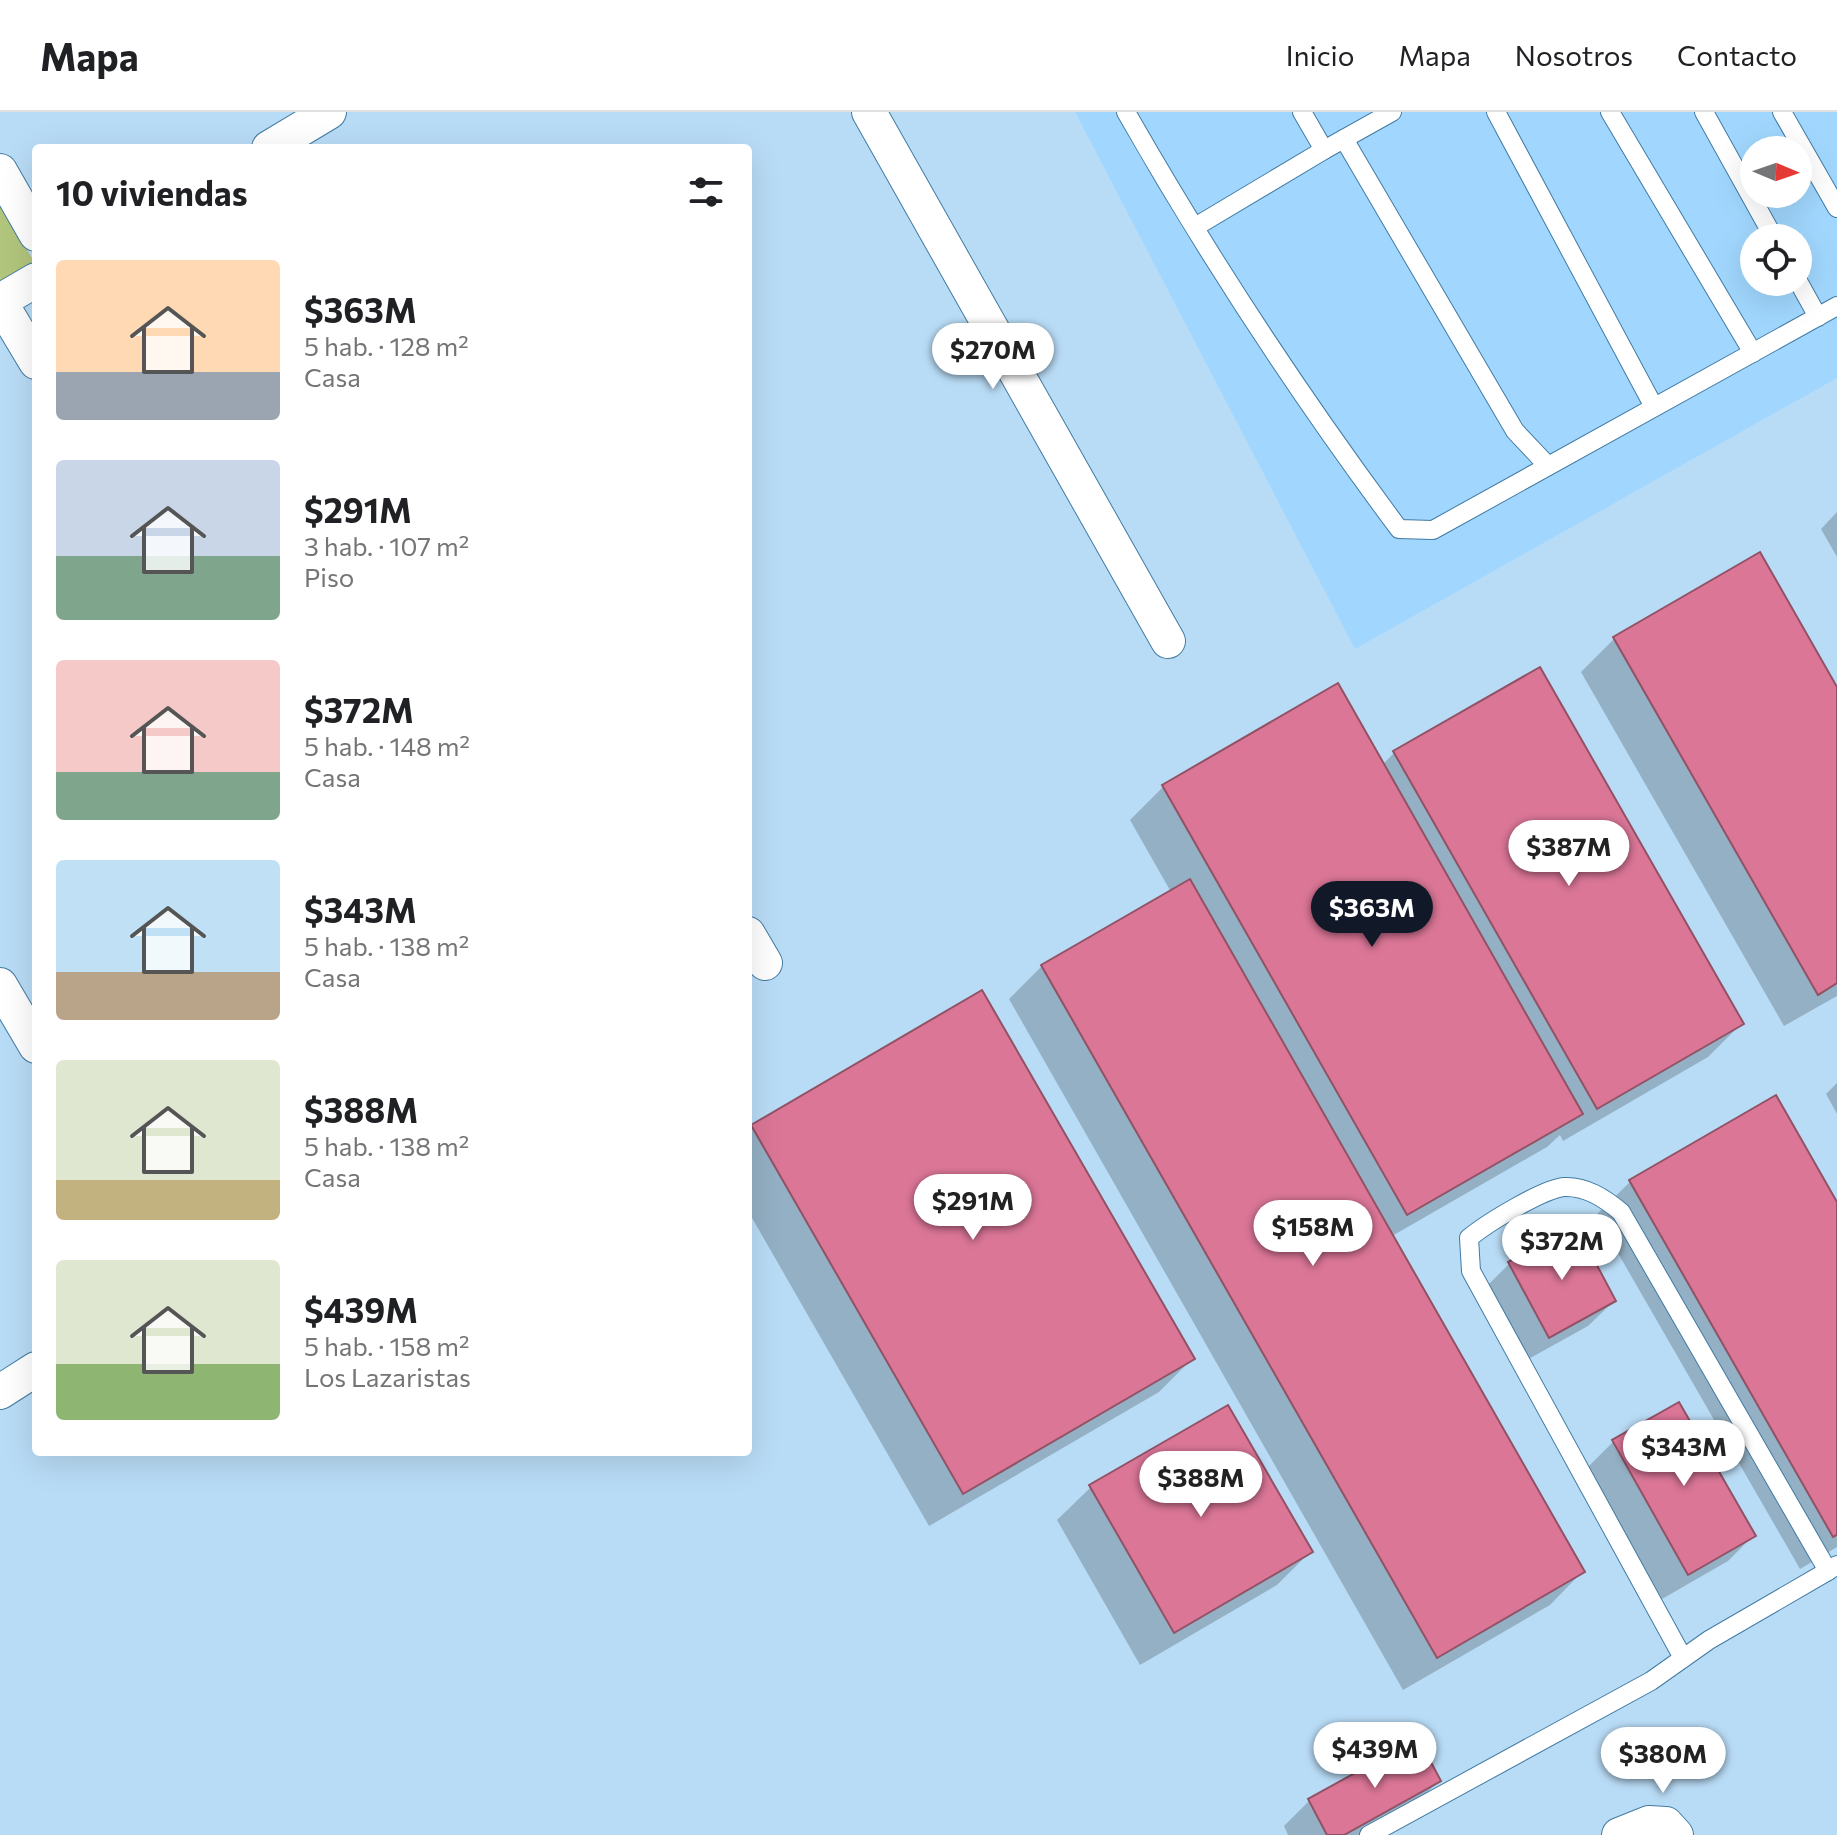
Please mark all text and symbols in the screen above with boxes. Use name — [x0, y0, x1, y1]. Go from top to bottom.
text: Mapa — [40, 32, 139, 79]
text: Inicio — [1286, 38, 1354, 72]
text: Mapa — [1398, 38, 1471, 72]
text: Nosotros — [1515, 38, 1633, 72]
text: Contacto — [1677, 38, 1797, 72]
north arrow — [1740, 136, 1812, 208]
map controls — [1740, 136, 1812, 296]
icon: filters — [684, 170, 728, 214]
text: 10 viviendas — [56, 171, 248, 213]
button: locate — [1740, 224, 1812, 296]
text: $363M — [304, 288, 417, 330]
icon: home — [120, 292, 216, 388]
pin: $270M — [937, 323, 1049, 391]
text: 5 hab. · 128 m² — [304, 330, 469, 361]
text: $270M — [950, 333, 1036, 364]
text: Casa — [304, 361, 361, 392]
text: $291M — [304, 488, 412, 530]
icon: home — [120, 492, 216, 588]
text: 3 hab. · 107 m² — [304, 530, 469, 561]
text: Piso — [304, 561, 354, 592]
text: $372M — [304, 688, 414, 730]
icon: home — [120, 692, 216, 788]
text: 5 hab. · 148 m² — [304, 730, 470, 761]
text: Casa — [304, 761, 361, 792]
pin: $387M — [1513, 820, 1625, 888]
text: $387M — [1526, 830, 1612, 861]
pin: $363M — [1316, 881, 1428, 949]
text: $343M — [304, 888, 417, 930]
text: $363M — [1329, 891, 1415, 922]
icon: home — [120, 892, 216, 988]
text: 5 hab. · 138 m² — [304, 930, 469, 961]
text: Casa — [304, 961, 361, 992]
text: $388M — [304, 1088, 418, 1130]
icon: home — [120, 1092, 216, 1188]
text: 5 hab. · 138 m² — [304, 1130, 469, 1161]
text: Casa — [304, 1161, 361, 1192]
pin: $291M — [917, 1174, 1029, 1242]
text: $291M — [932, 1184, 1014, 1215]
pin: $158M — [1257, 1200, 1369, 1268]
text: $158M — [1272, 1210, 1355, 1241]
pin: $372M — [1506, 1214, 1618, 1282]
text: $372M — [1520, 1224, 1604, 1255]
text: $439M — [304, 1288, 418, 1330]
icon: home — [120, 1292, 216, 1388]
text: 5 hab. · 158 m² — [304, 1330, 469, 1361]
text: Los Lazaristas — [304, 1361, 471, 1392]
pin: $343M — [1628, 1420, 1740, 1488]
text: $343M — [1641, 1430, 1727, 1461]
pin: $388M — [1145, 1451, 1257, 1519]
text: $388M — [1157, 1461, 1245, 1492]
pin: $439M — [1319, 1722, 1431, 1790]
pin: $380M — [1607, 1727, 1719, 1795]
text: $439M — [1331, 1732, 1419, 1763]
text: $380M — [1619, 1737, 1707, 1768]

